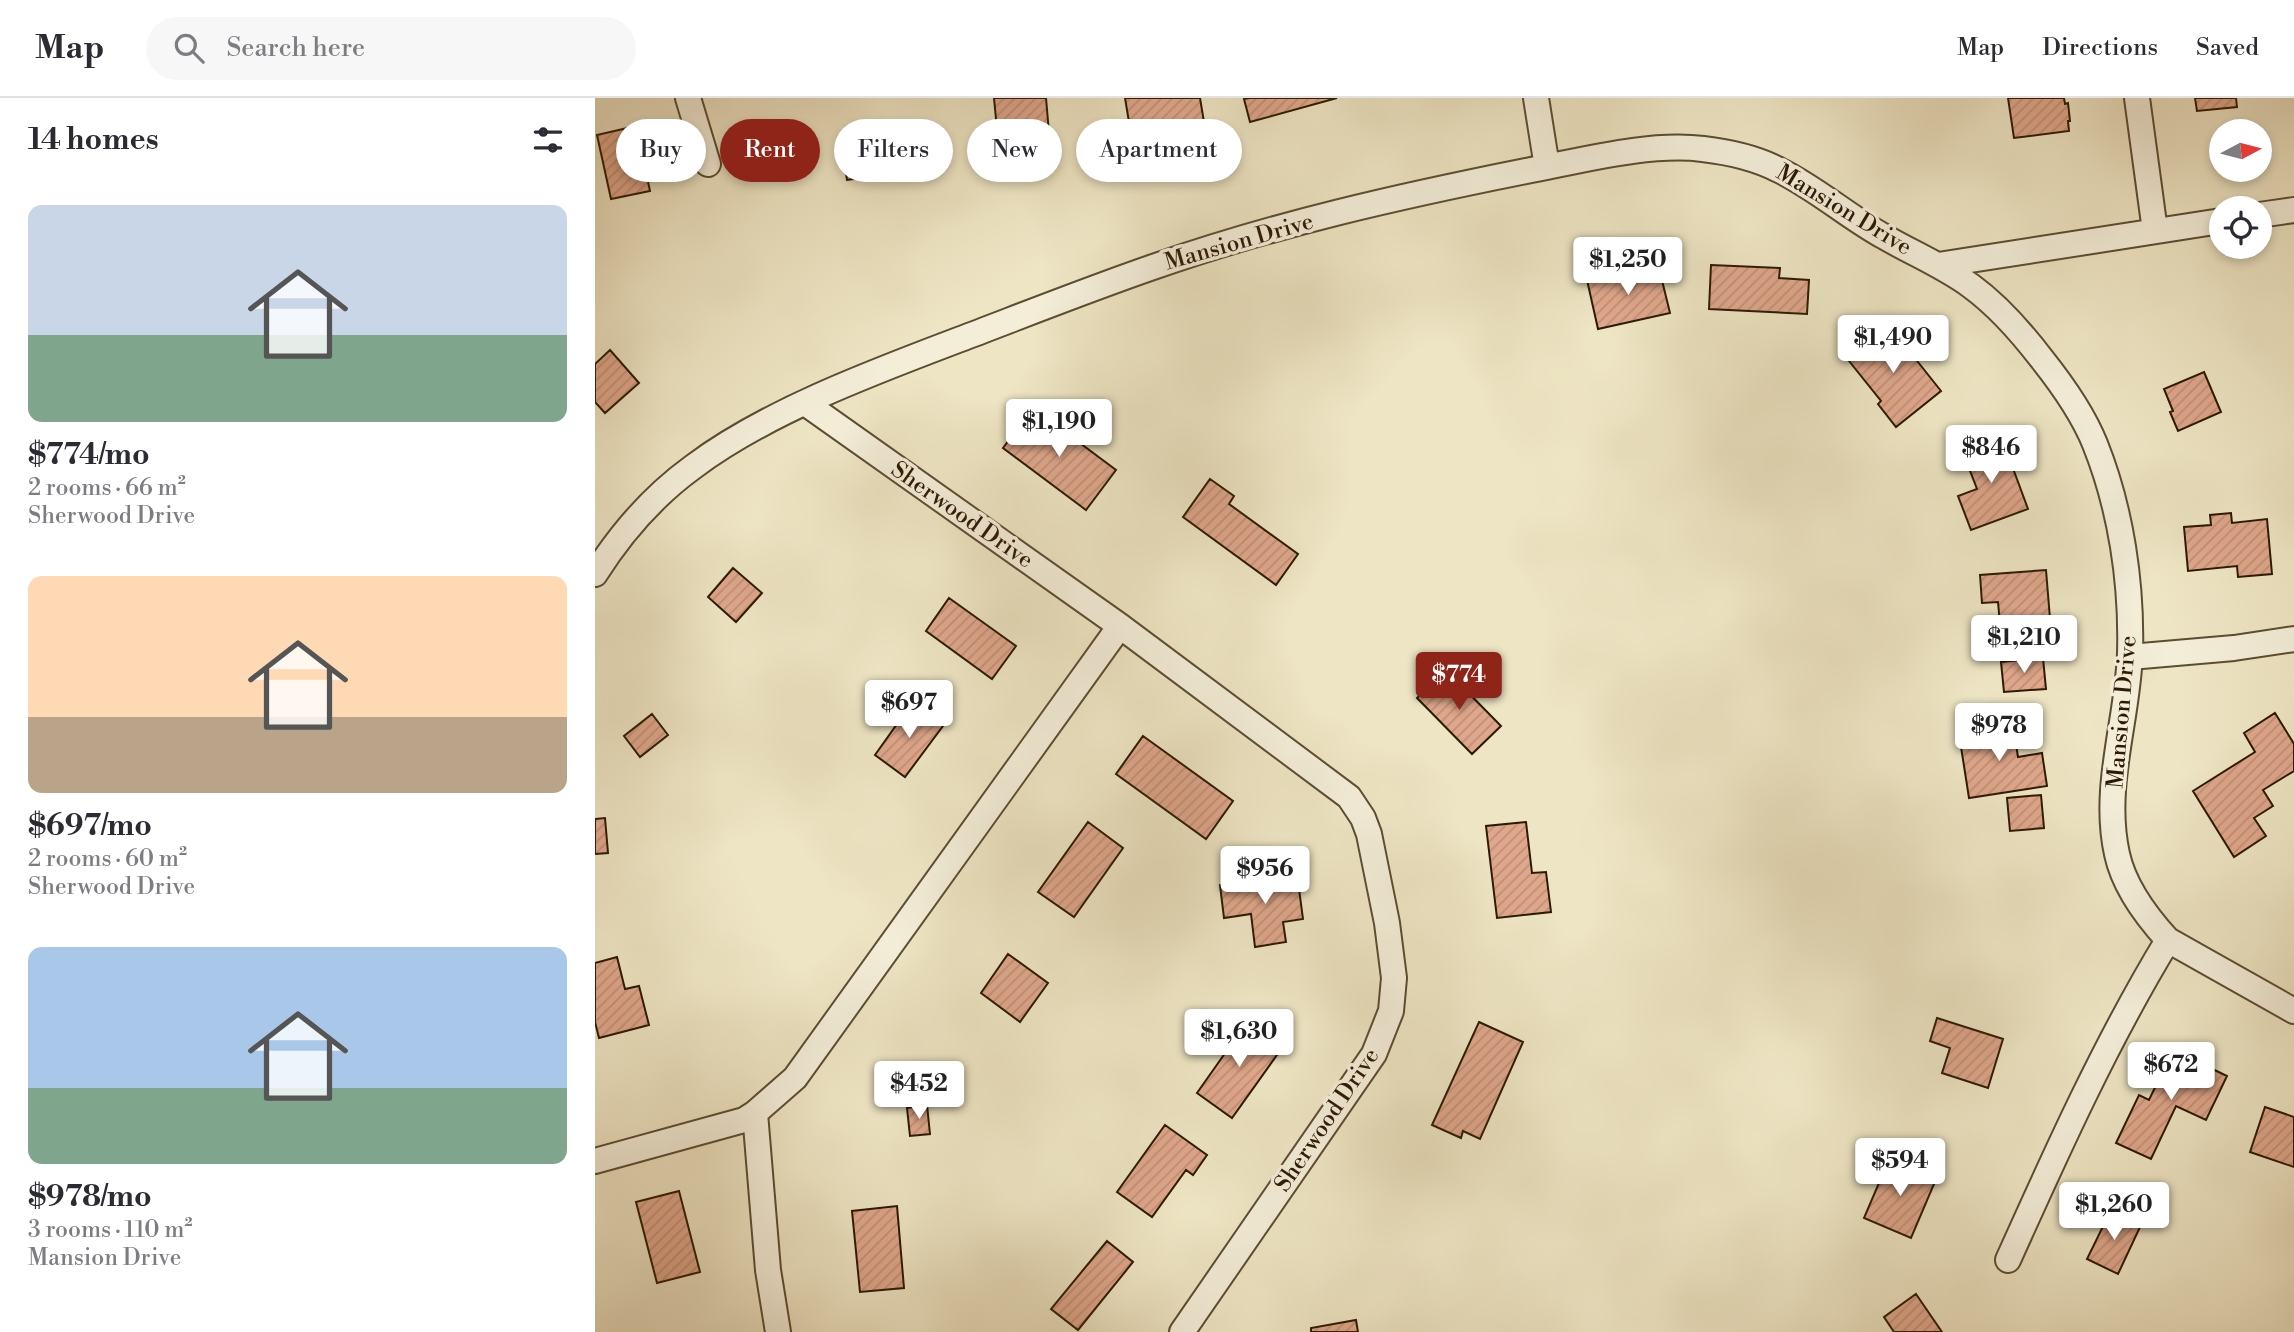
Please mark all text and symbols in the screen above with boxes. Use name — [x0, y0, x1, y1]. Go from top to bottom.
search box — [146, 17, 636, 80]
text: Map — [35, 28, 104, 69]
icon: search — [170, 29, 208, 67]
text: Search here — [226, 32, 365, 64]
text: Map — [1957, 33, 2004, 63]
text: Directions — [2042, 33, 2158, 63]
text: Saved — [2196, 33, 2259, 63]
chip: Buy — [616, 119, 706, 182]
chip: Rent — [720, 119, 820, 182]
chip: Filters — [834, 119, 953, 182]
chip: New — [967, 119, 1062, 182]
chip: Apartment — [1076, 119, 1242, 182]
north arrow — [2209, 119, 2271, 182]
map controls — [2209, 119, 2272, 259]
text: 14 homes — [28, 121, 159, 159]
icon: filters — [529, 121, 567, 159]
street label: Mansion Drive — [1771, 159, 1917, 261]
button: locate — [2209, 196, 2272, 259]
street label: Mansion Drive — [1161, 207, 1317, 277]
pin: $1,250 — [1571, 238, 1685, 297]
text: $1,250 — [1589, 246, 1667, 274]
icon: home — [235, 251, 361, 377]
pin: $1,490 — [1836, 316, 1950, 375]
text: $1,490 — [1854, 324, 1932, 352]
pin: $1,190 — [1002, 400, 1116, 459]
text: $1,190 — [1022, 408, 1096, 436]
pin: $846 — [1950, 426, 2032, 485]
text: $846 — [1962, 434, 2020, 462]
text: $774/mo — [28, 436, 150, 474]
street label: Sherwood Drive — [885, 456, 1039, 574]
text: 2 rooms · 66 m² — [28, 474, 186, 502]
text: Sherwood Drive — [28, 502, 195, 530]
pin: $1,210 — [1967, 616, 2081, 675]
icon: home — [235, 622, 361, 748]
text: $1,210 — [1987, 624, 2061, 652]
street label: Mansion Drive — [2101, 634, 2143, 790]
pin: $774 — [1418, 652, 1500, 712]
text: $774 — [1432, 661, 1486, 689]
pin: $697 — [868, 680, 950, 740]
text: $697 — [881, 689, 937, 717]
pin: $978 — [1958, 704, 2040, 763]
text: $978 — [1971, 712, 2027, 740]
text: $697/mo — [28, 807, 152, 845]
text: 2 rooms · 60 m² — [28, 845, 187, 873]
pin: $956 — [1224, 846, 1306, 906]
text: $956 — [1237, 855, 1293, 883]
text: Sherwood Drive — [28, 873, 195, 901]
icon: home — [235, 993, 361, 1119]
pin: $1,630 — [1182, 1010, 1296, 1069]
text: $1,630 — [1200, 1018, 1278, 1046]
pin: $672 — [2130, 1042, 2212, 1102]
street label: Sherwood Drive — [1269, 1043, 1385, 1197]
text: $672 — [2144, 1051, 2198, 1079]
pin: $452 — [878, 1062, 960, 1121]
text: $452 — [890, 1070, 948, 1098]
pin: $594 — [1859, 1138, 1941, 1198]
text: $594 — [1871, 1147, 1929, 1175]
text: $978/mo — [28, 1178, 152, 1216]
pin: $1,260 — [2057, 1182, 2171, 1242]
text: $1,260 — [2075, 1191, 2153, 1219]
text: 3 rooms · 110 m² — [28, 1216, 192, 1244]
text: Mansion Drive — [28, 1244, 181, 1272]

